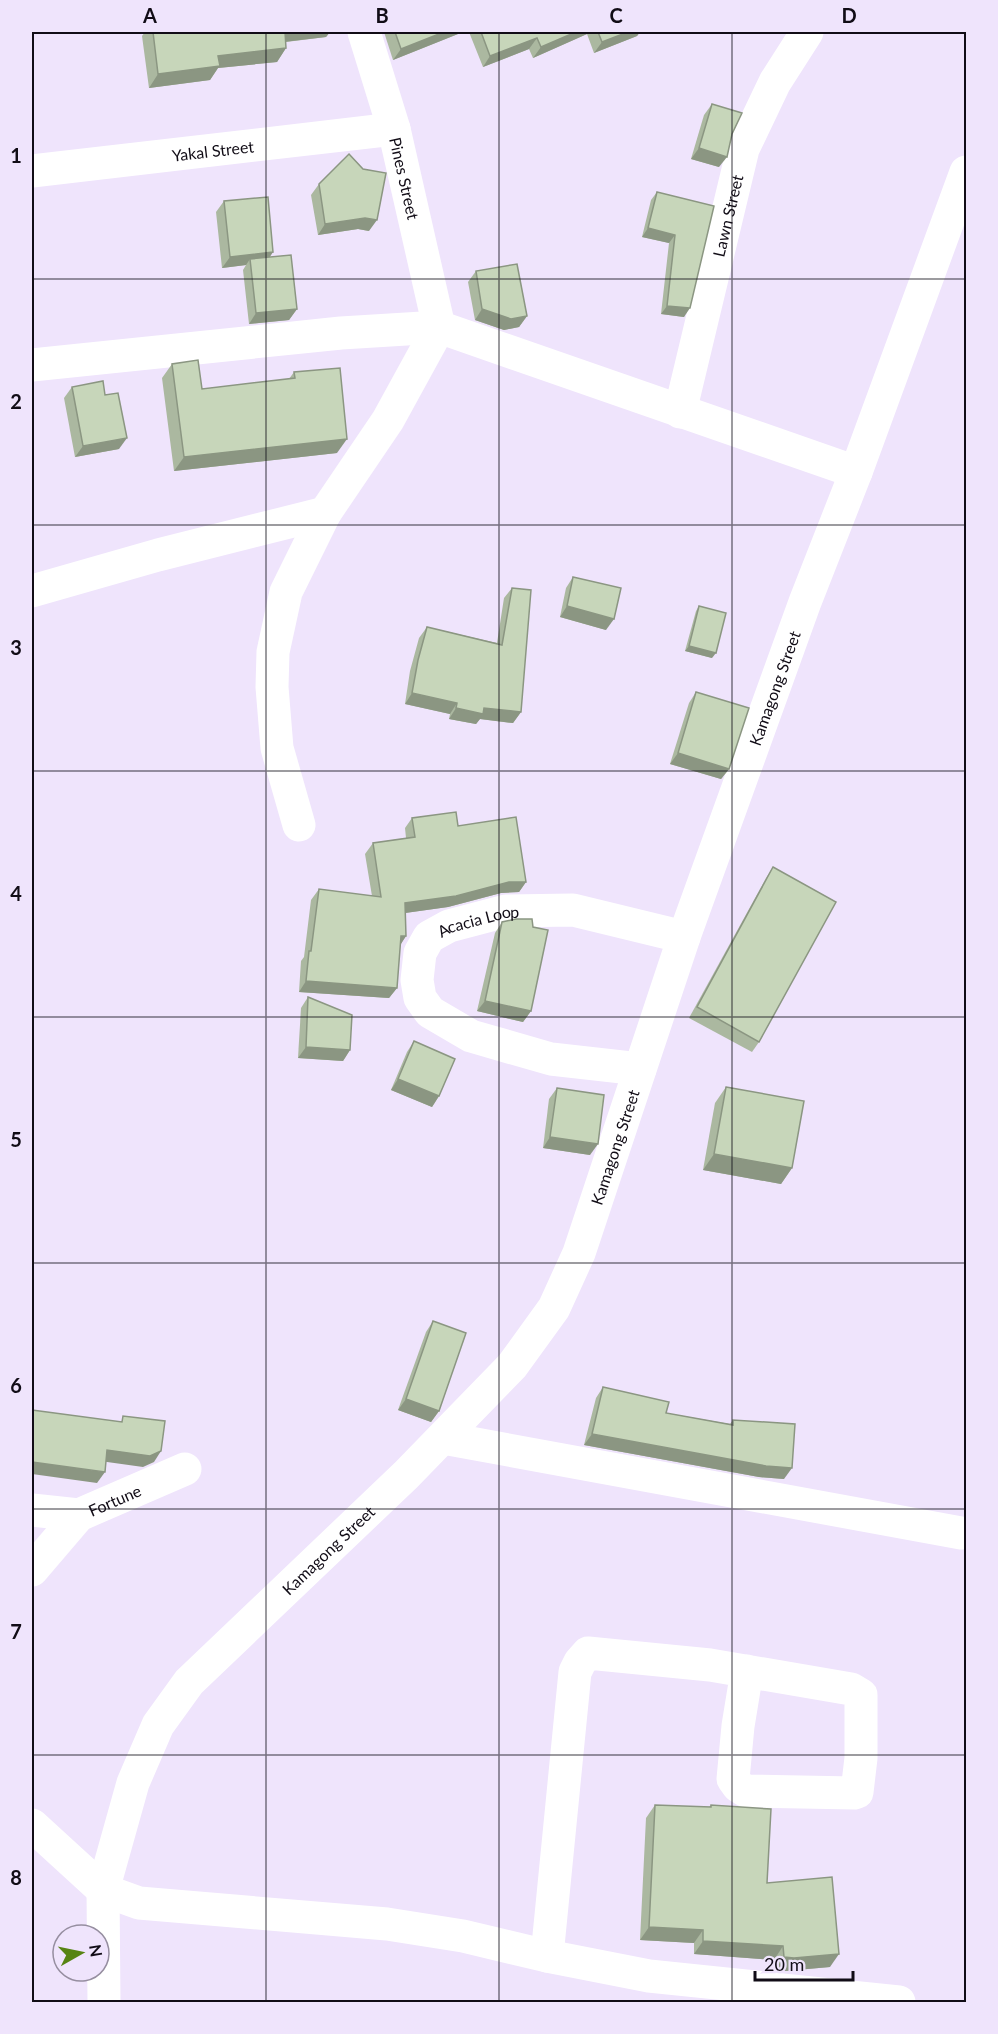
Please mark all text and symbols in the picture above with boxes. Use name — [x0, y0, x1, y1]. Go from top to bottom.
text: A — [142, 3, 157, 27]
text: B — [375, 3, 389, 27]
text: C — [609, 3, 623, 27]
text: D — [841, 3, 857, 27]
street label: Pines Street — [387, 135, 424, 222]
street label: Yakal Street — [171, 136, 255, 164]
text: 1 — [10, 143, 22, 167]
street label: Lawn Street — [708, 172, 746, 259]
text: 2 — [10, 389, 22, 413]
street label: Kamagong Street — [745, 628, 803, 748]
text: 3 — [10, 635, 22, 659]
text: 4 — [10, 881, 22, 905]
street label: Acacia Loop — [434, 901, 519, 940]
street label: Kamagong Street — [586, 1087, 642, 1207]
text: 5 — [10, 1127, 22, 1151]
text: 6 — [10, 1373, 22, 1397]
street label: Fortune — [85, 1480, 144, 1519]
street label: Kamagong Street — [278, 1501, 378, 1598]
text: 7 — [10, 1619, 22, 1643]
text: 8 — [10, 1865, 22, 1889]
north arrow — [51, 1923, 111, 1983]
text: N — [86, 1943, 107, 1958]
scale bar — [755, 1944, 852, 1982]
text: 20 m — [764, 1953, 804, 1975]

